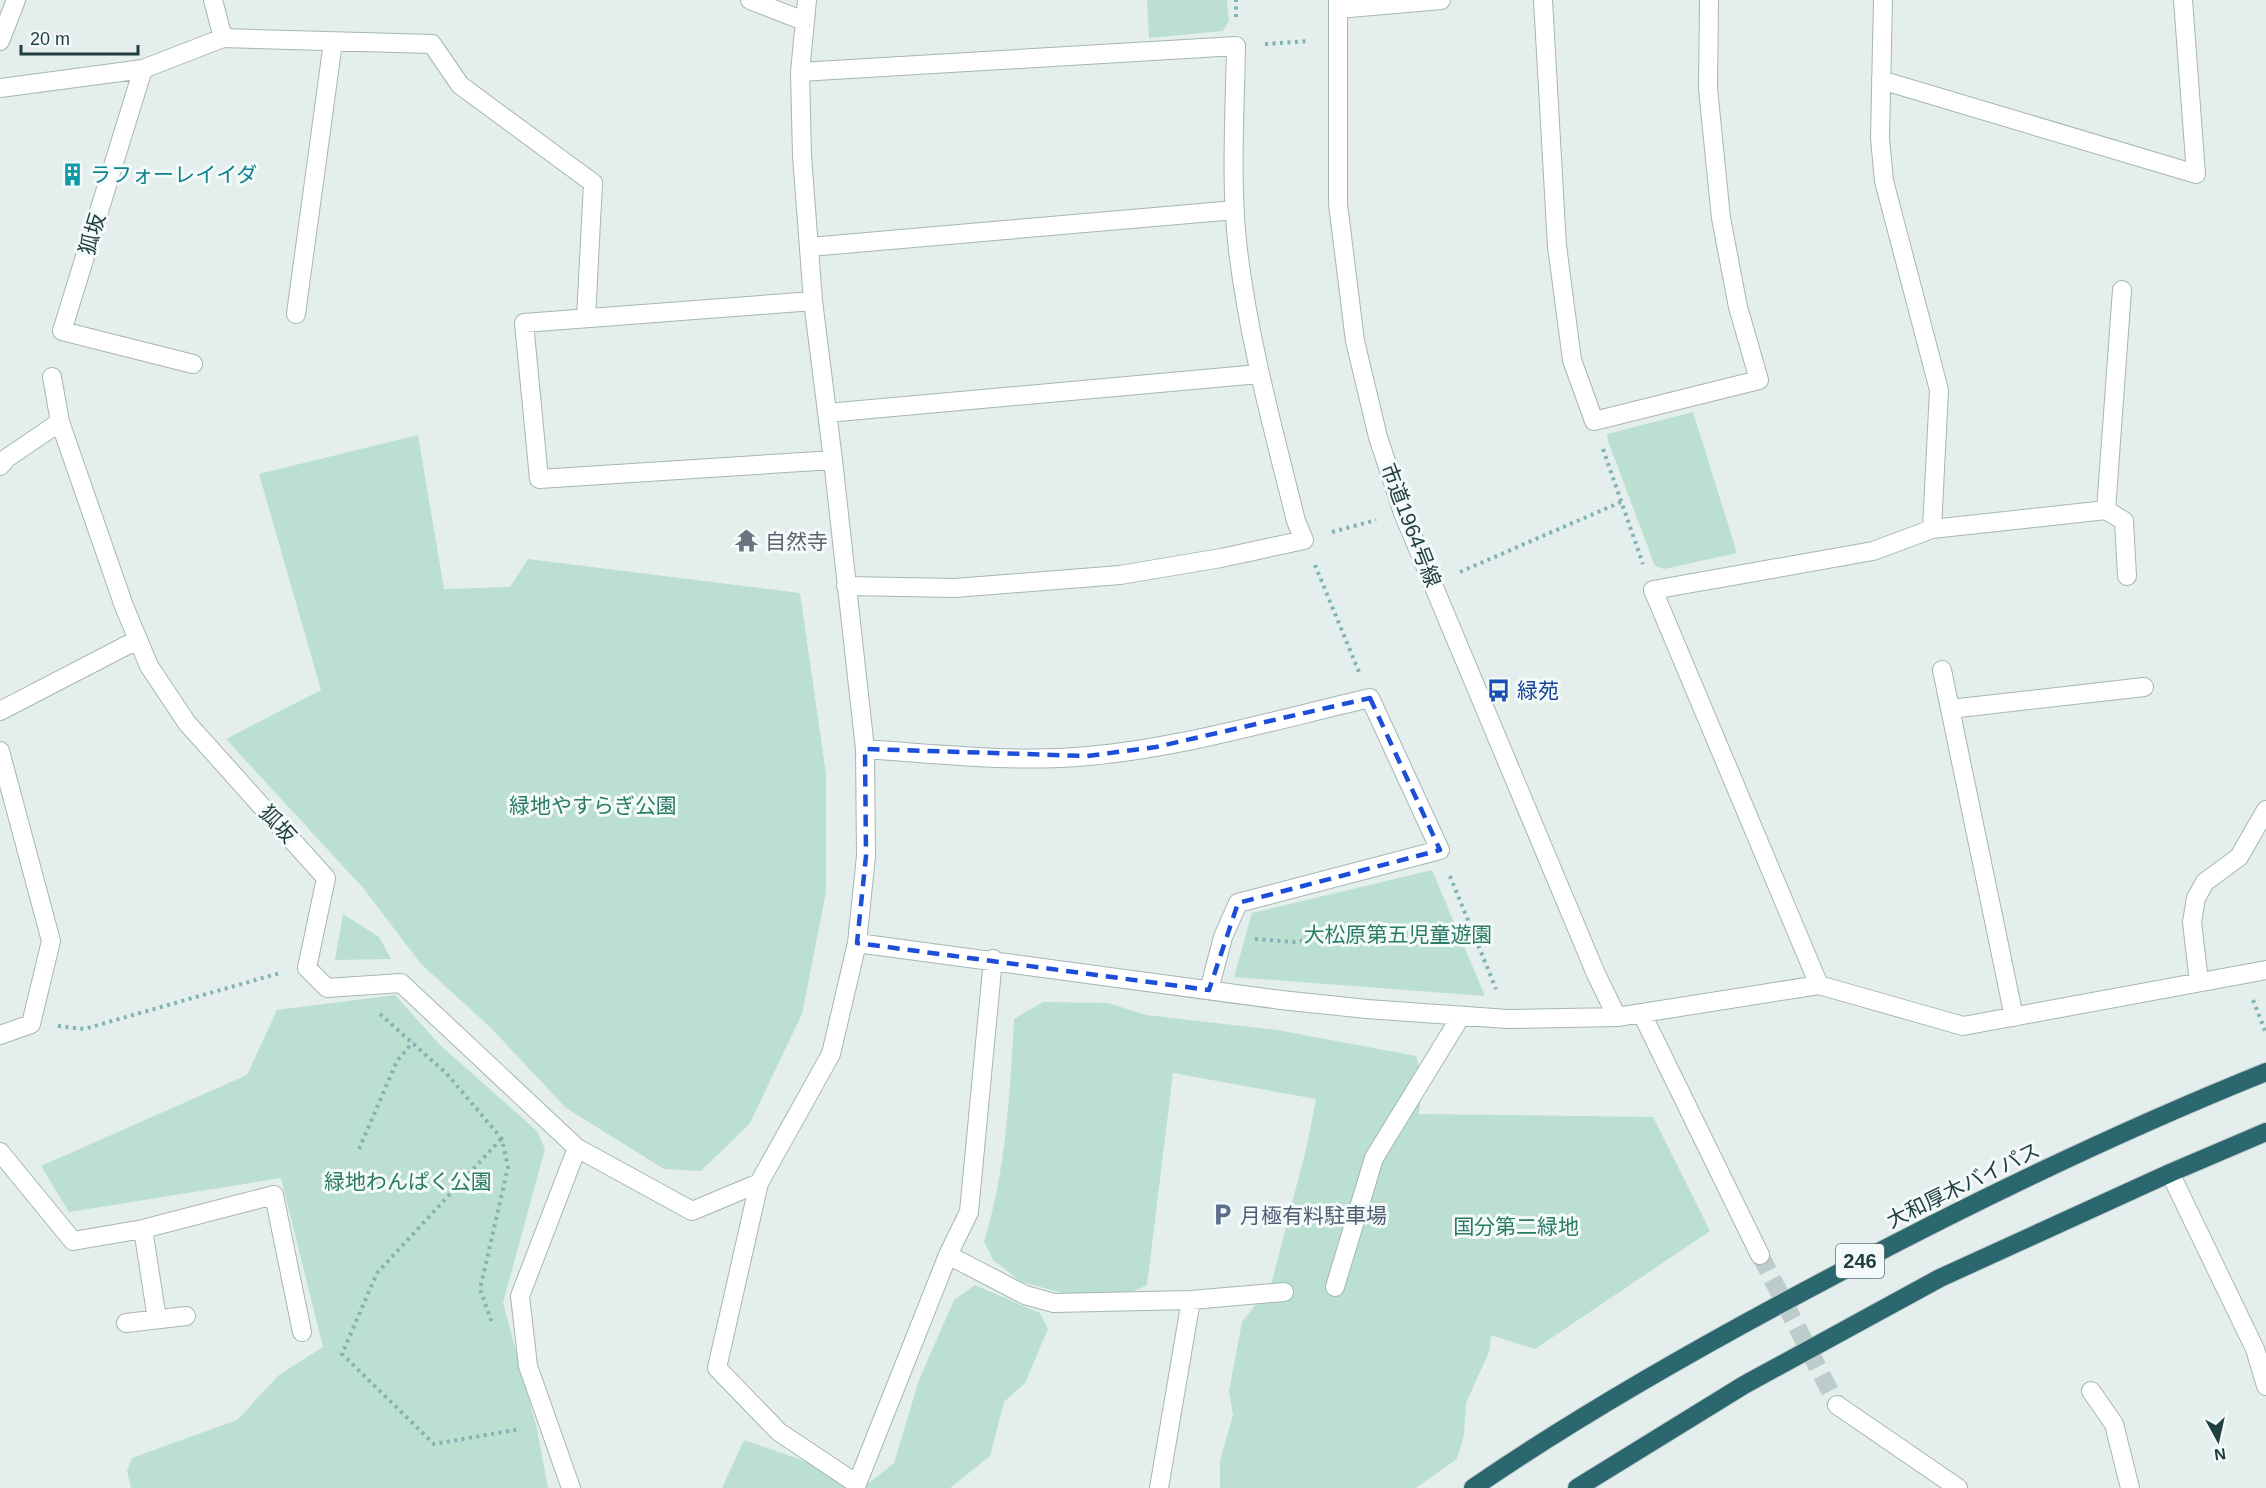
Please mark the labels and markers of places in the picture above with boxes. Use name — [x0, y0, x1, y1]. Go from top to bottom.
building icon: ラフォーレイイダ — [59, 161, 85, 187]
place label: ラフォーレイイダ — [90, 163, 257, 186]
temple icon: 自然寺 — [734, 528, 760, 554]
place label: 自然寺 — [765, 530, 828, 553]
bus stop icon: 緑苑 — [1486, 677, 1512, 703]
place label: 緑苑 — [1517, 679, 1559, 702]
parking icon: 月極有料駐車場 — [1209, 1202, 1235, 1228]
place label: 月極有料駐車場 — [1240, 1204, 1387, 1227]

